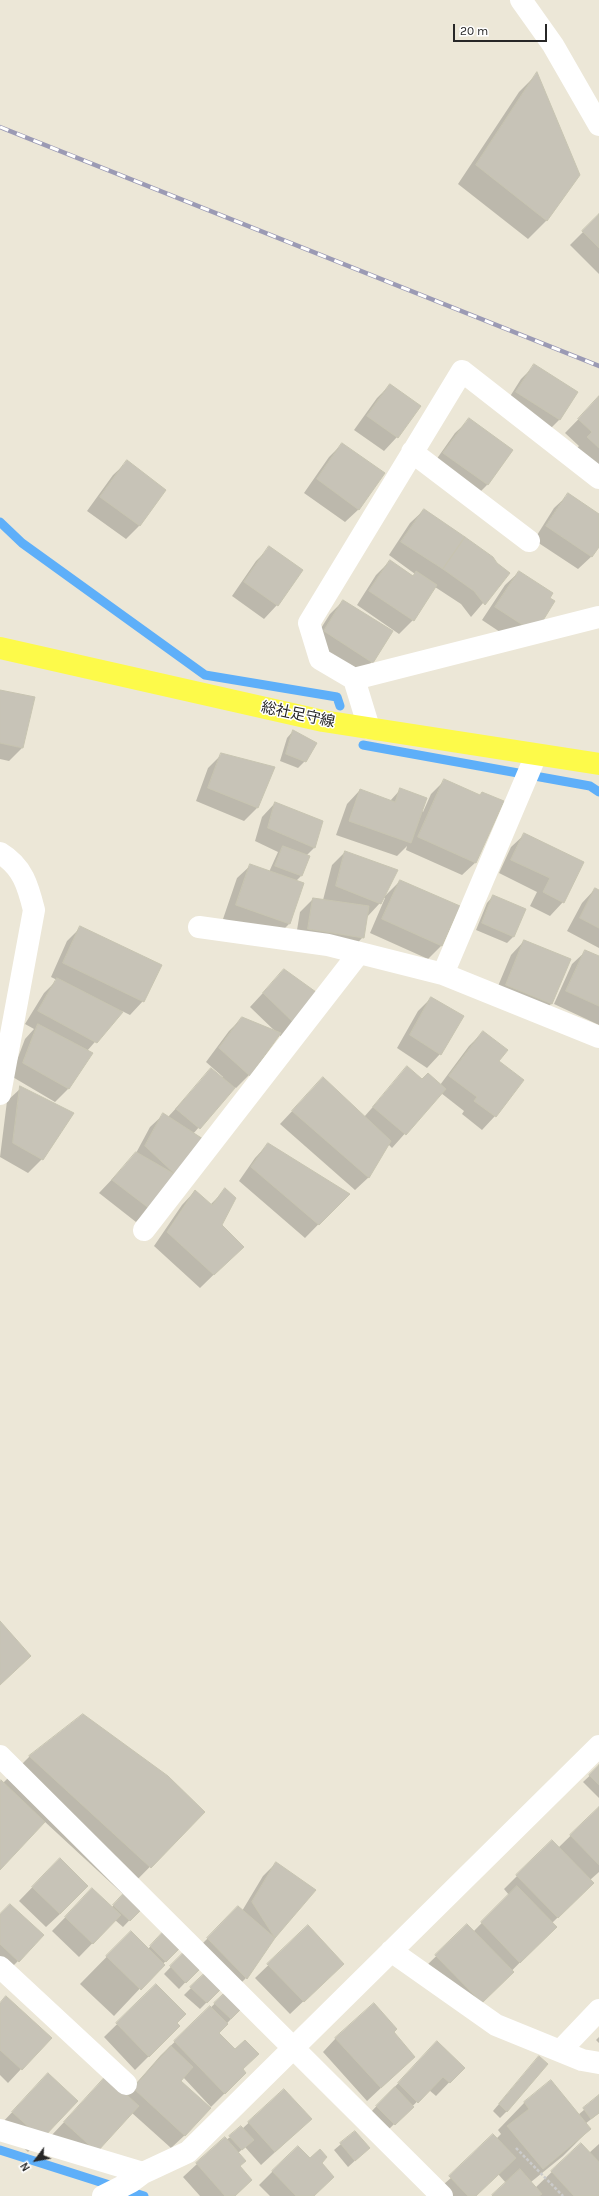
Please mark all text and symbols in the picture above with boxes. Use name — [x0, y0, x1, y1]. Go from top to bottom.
scale bar — [455, 16, 549, 42]
text: 20 m — [460, 24, 488, 38]
street label: 総社足守線 — [259, 698, 337, 732]
north arrow — [16, 2140, 56, 2180]
text: N — [18, 2160, 33, 2173]

